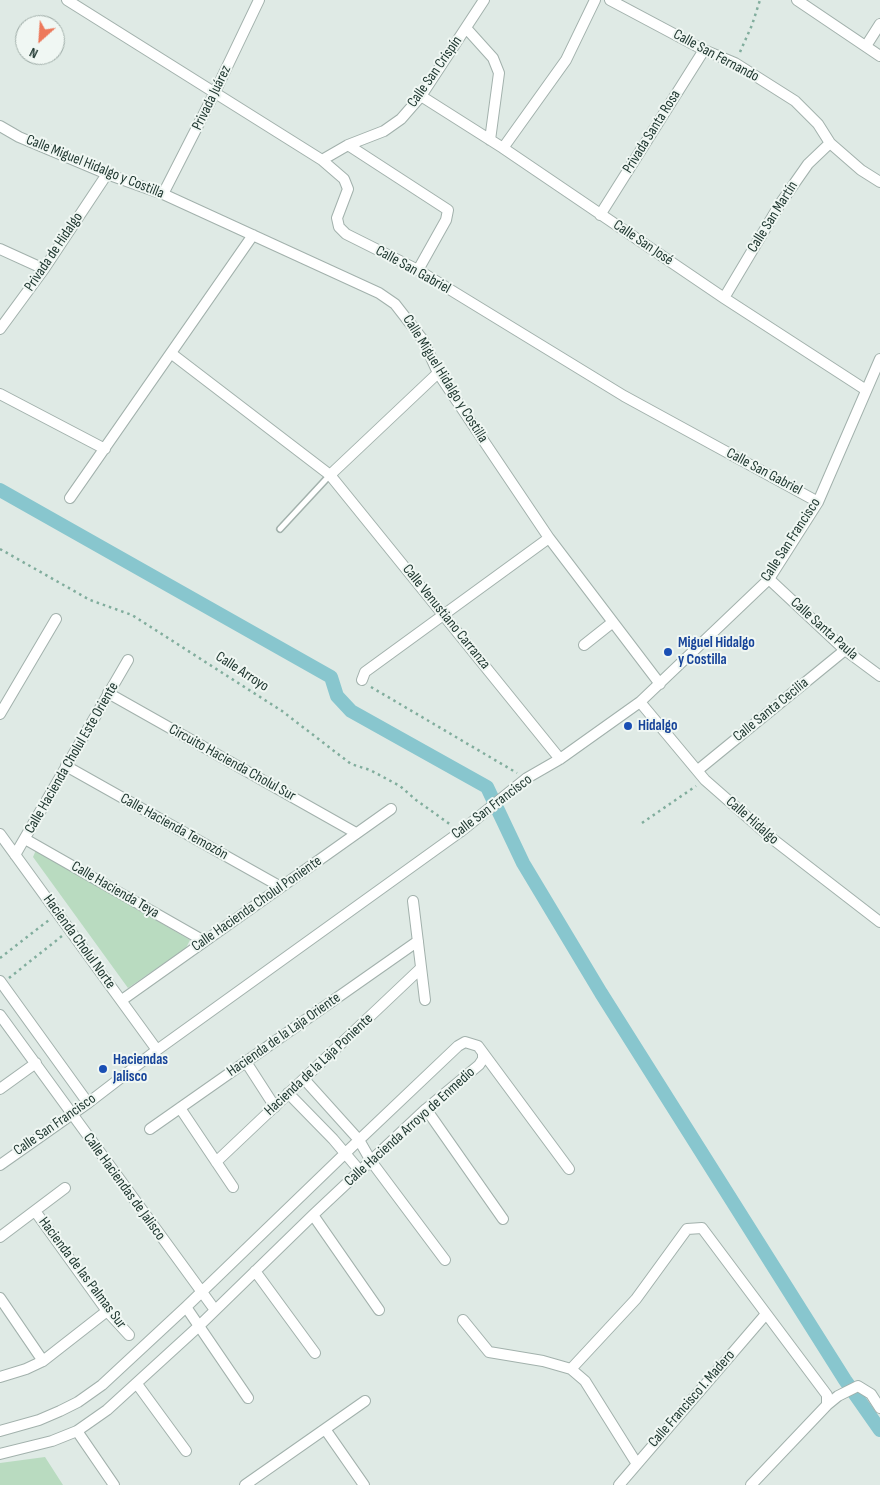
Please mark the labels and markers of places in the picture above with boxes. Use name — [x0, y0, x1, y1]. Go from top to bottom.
place label: Miguel Hidalgo y Costilla — [678, 634, 755, 669]
marker: Miguel Hidalgo y Costilla — [662, 646, 674, 658]
place label: Hidalgo — [638, 717, 678, 735]
marker: Hidalgo — [622, 720, 634, 732]
place label: Haciendas Jalisco — [113, 1051, 168, 1086]
marker: Haciendas Jalisco — [97, 1063, 109, 1075]

